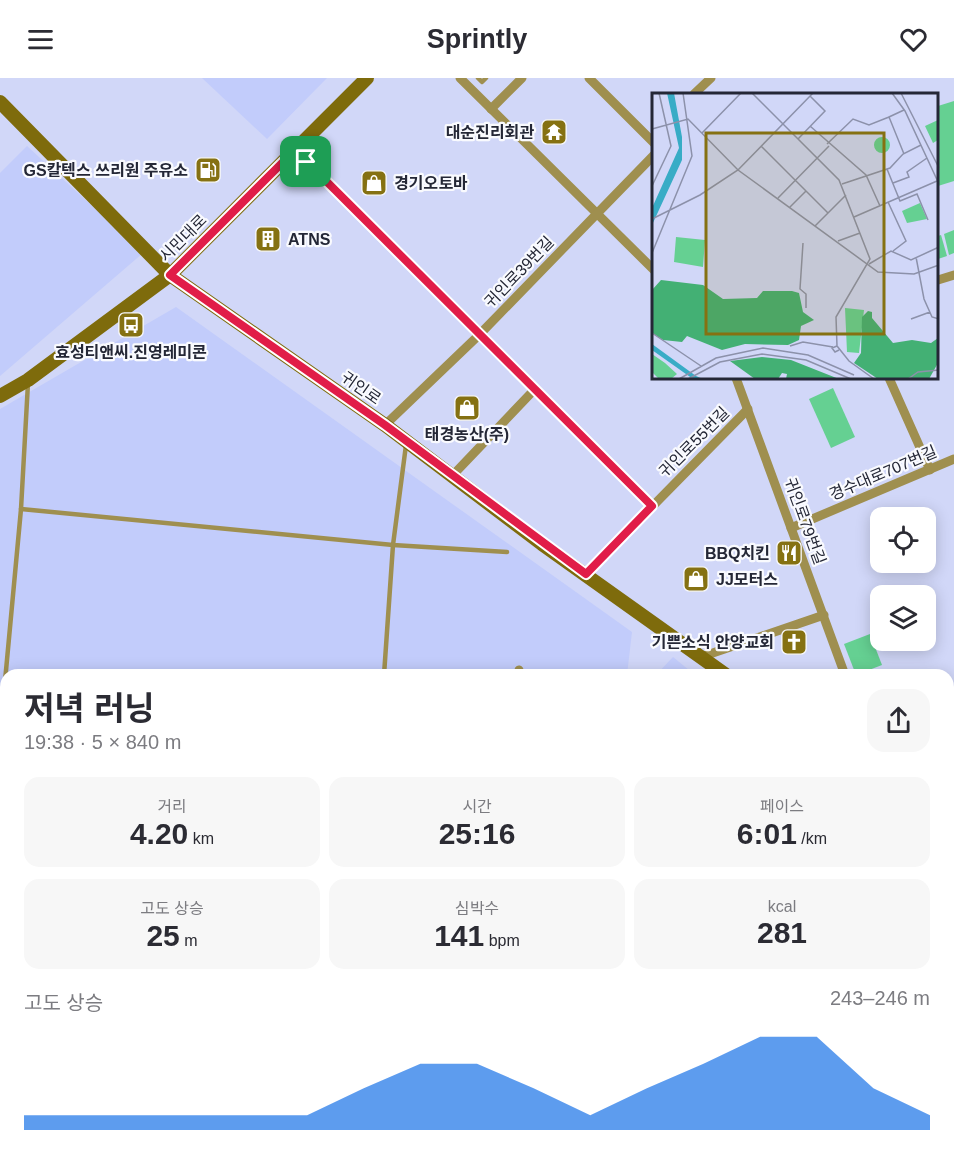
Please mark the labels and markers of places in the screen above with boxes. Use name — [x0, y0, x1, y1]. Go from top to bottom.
temple icon: 대순진리회관 — [539, 117, 569, 147]
place label: 대순진리회관 — [446, 124, 534, 141]
pin — [280, 136, 331, 187]
fuel station icon: GS칼텍스 쓰리원 주유소 — [193, 155, 223, 185]
place label: GS칼텍스 쓰리원 주유소 — [24, 162, 188, 179]
shop icon: 경기오토바 — [359, 168, 389, 198]
place label: 경기오토바 — [394, 175, 468, 192]
building icon: ATNS — [253, 224, 283, 254]
place label: ATNS — [288, 231, 331, 248]
bus stop icon: 효성티앤씨.진영레미콘 — [116, 310, 146, 340]
place label: 효성티앤씨.진영레미콘 — [55, 344, 207, 361]
shop icon: 태경농산(주) — [452, 393, 482, 423]
place label: 태경농산(주) — [425, 426, 509, 443]
restaurant icon: BBQ치킨 — [774, 538, 804, 568]
place label: BBQ치킨 — [705, 545, 770, 562]
shop icon: JJ모터스 — [681, 564, 711, 594]
place label: JJ모터스 — [716, 571, 778, 588]
church icon: 기쁜소식 안양교회 — [779, 627, 809, 657]
place label: 기쁜소식 안양교회 — [652, 634, 774, 651]

